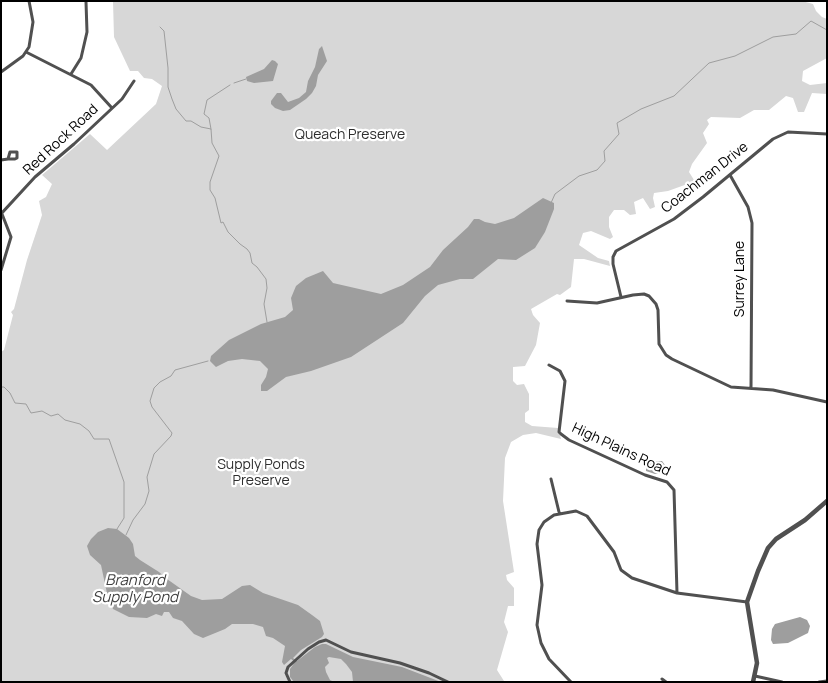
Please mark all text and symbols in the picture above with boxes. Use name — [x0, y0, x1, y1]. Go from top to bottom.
street label: Red Rock Road — [20, 101, 102, 179]
park label: Queach Preserve — [295, 127, 405, 143]
street label: Coachman Drive — [658, 139, 752, 217]
street label: Surrey Lane — [732, 241, 748, 317]
street label: High Plains Road — [569, 420, 673, 480]
park label: Supply Ponds Preserve — [217, 457, 305, 490]
water label: Branford Supply Pond — [92, 572, 178, 607]

